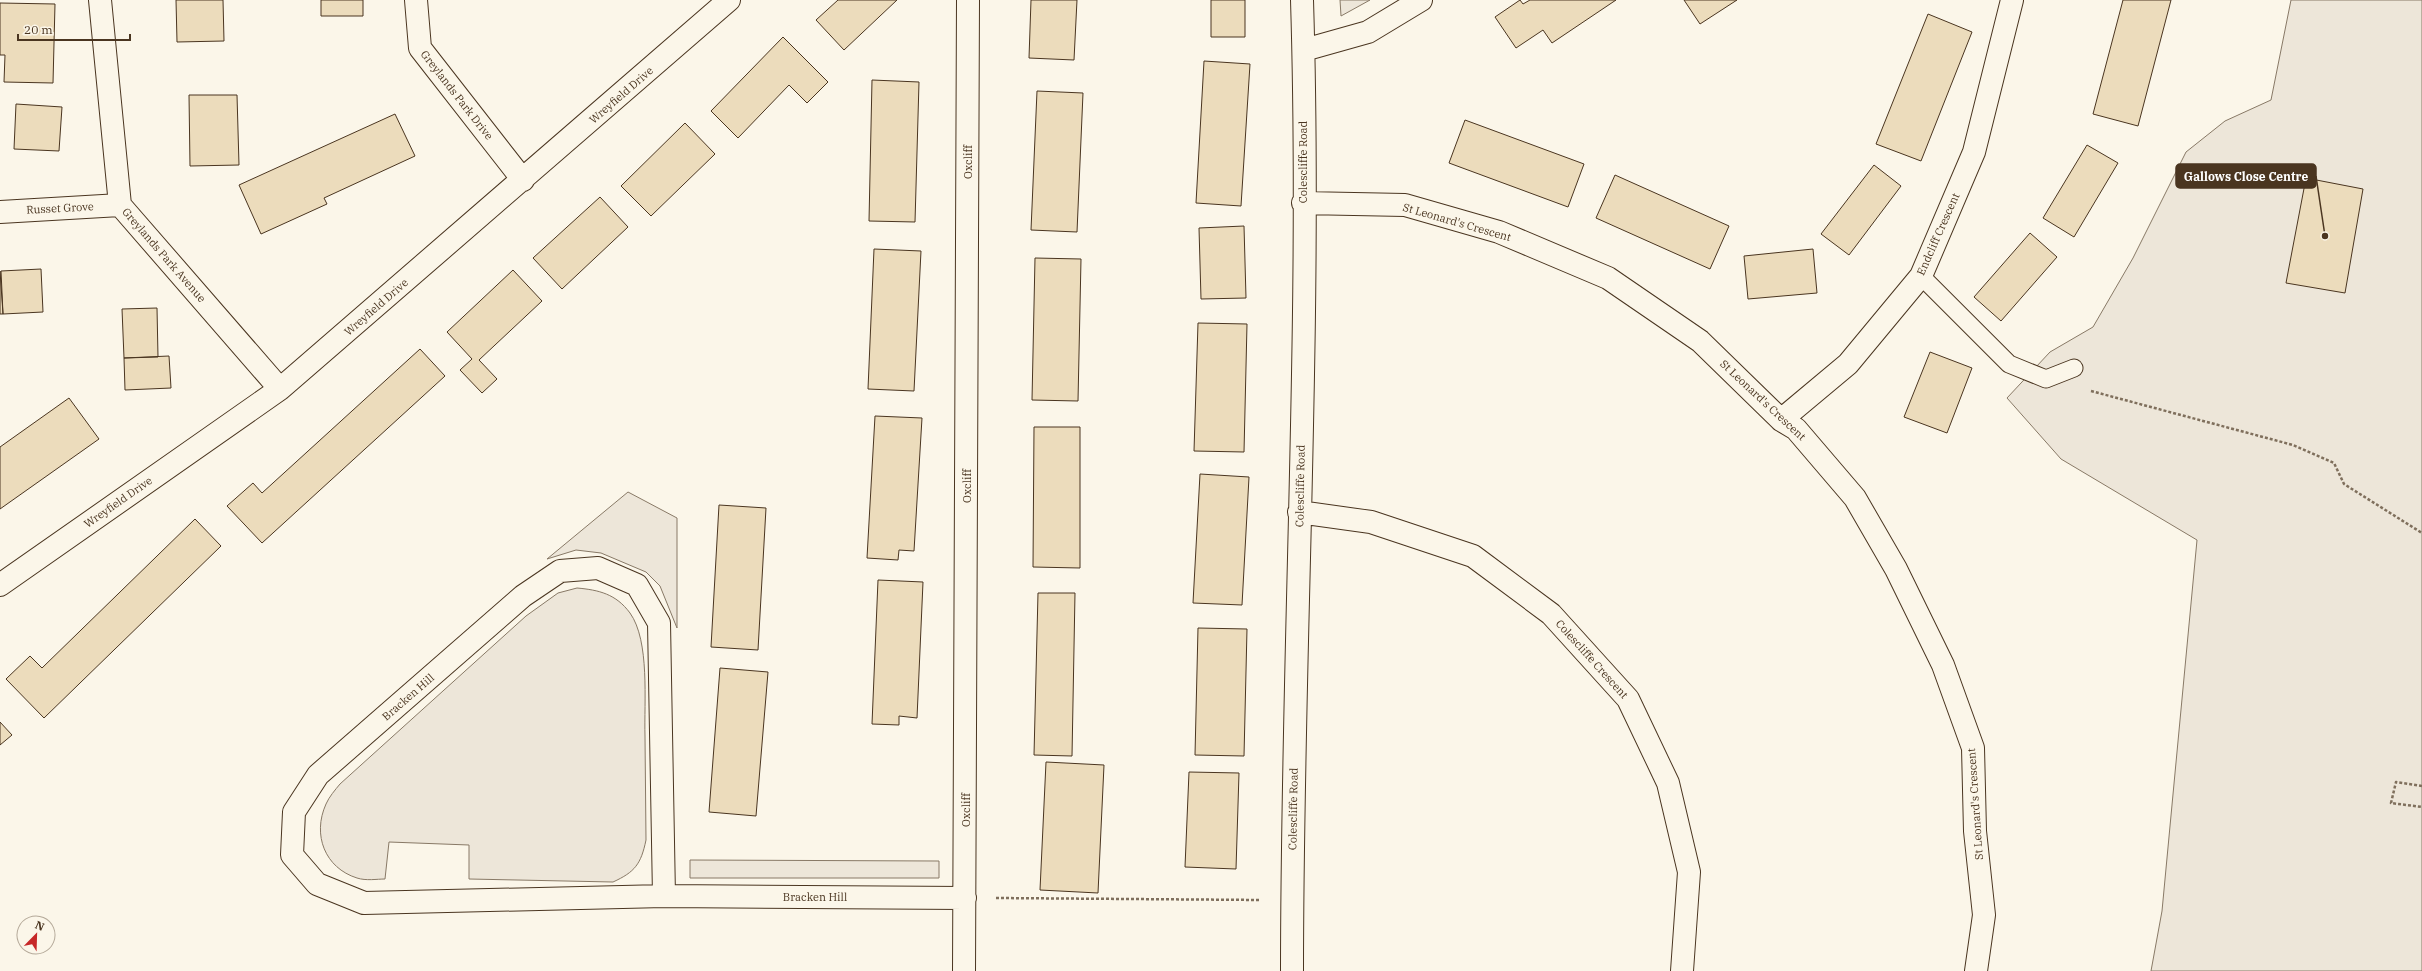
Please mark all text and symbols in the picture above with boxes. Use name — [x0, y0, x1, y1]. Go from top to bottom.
scale bar — [18, 16, 130, 42]
text: 20 m — [24, 22, 53, 37]
street label: Greylands Park Drive — [418, 47, 496, 143]
street label: Wreyfield Drive — [586, 63, 656, 127]
street label: Colescliffe Road — [1296, 121, 1310, 203]
street label: Oxcliff — [961, 144, 975, 179]
callout: Gallows Close Centre — [2176, 164, 2316, 188]
text: Gallows Close Centre — [2184, 169, 2308, 184]
street label: Endcliff Crescent — [1914, 191, 1962, 277]
street label: Russet Grove — [26, 199, 94, 217]
street label: St Leonard's Crescent — [1401, 200, 1513, 244]
street label: Greylands Park Avenue — [119, 205, 209, 305]
street label: Wreyfield Drive — [341, 275, 411, 339]
street label: St Leonard's Crescent — [1717, 357, 1809, 443]
street label: Colescliffe Road — [1292, 444, 1308, 527]
street label: Oxcliff — [960, 468, 974, 503]
street label: Wreyfield Drive — [81, 473, 155, 531]
street label: Colescliffe Crescent — [1553, 617, 1631, 702]
street label: Bracken Hill — [379, 671, 437, 723]
street label: St Leonard's Crescent — [1964, 747, 1986, 860]
street label: Colescliffe Road — [1285, 767, 1301, 850]
street label: Oxcliff — [959, 792, 973, 827]
street label: Bracken Hill — [783, 890, 847, 904]
north arrow — [16, 915, 56, 955]
text: N — [33, 918, 47, 934]

